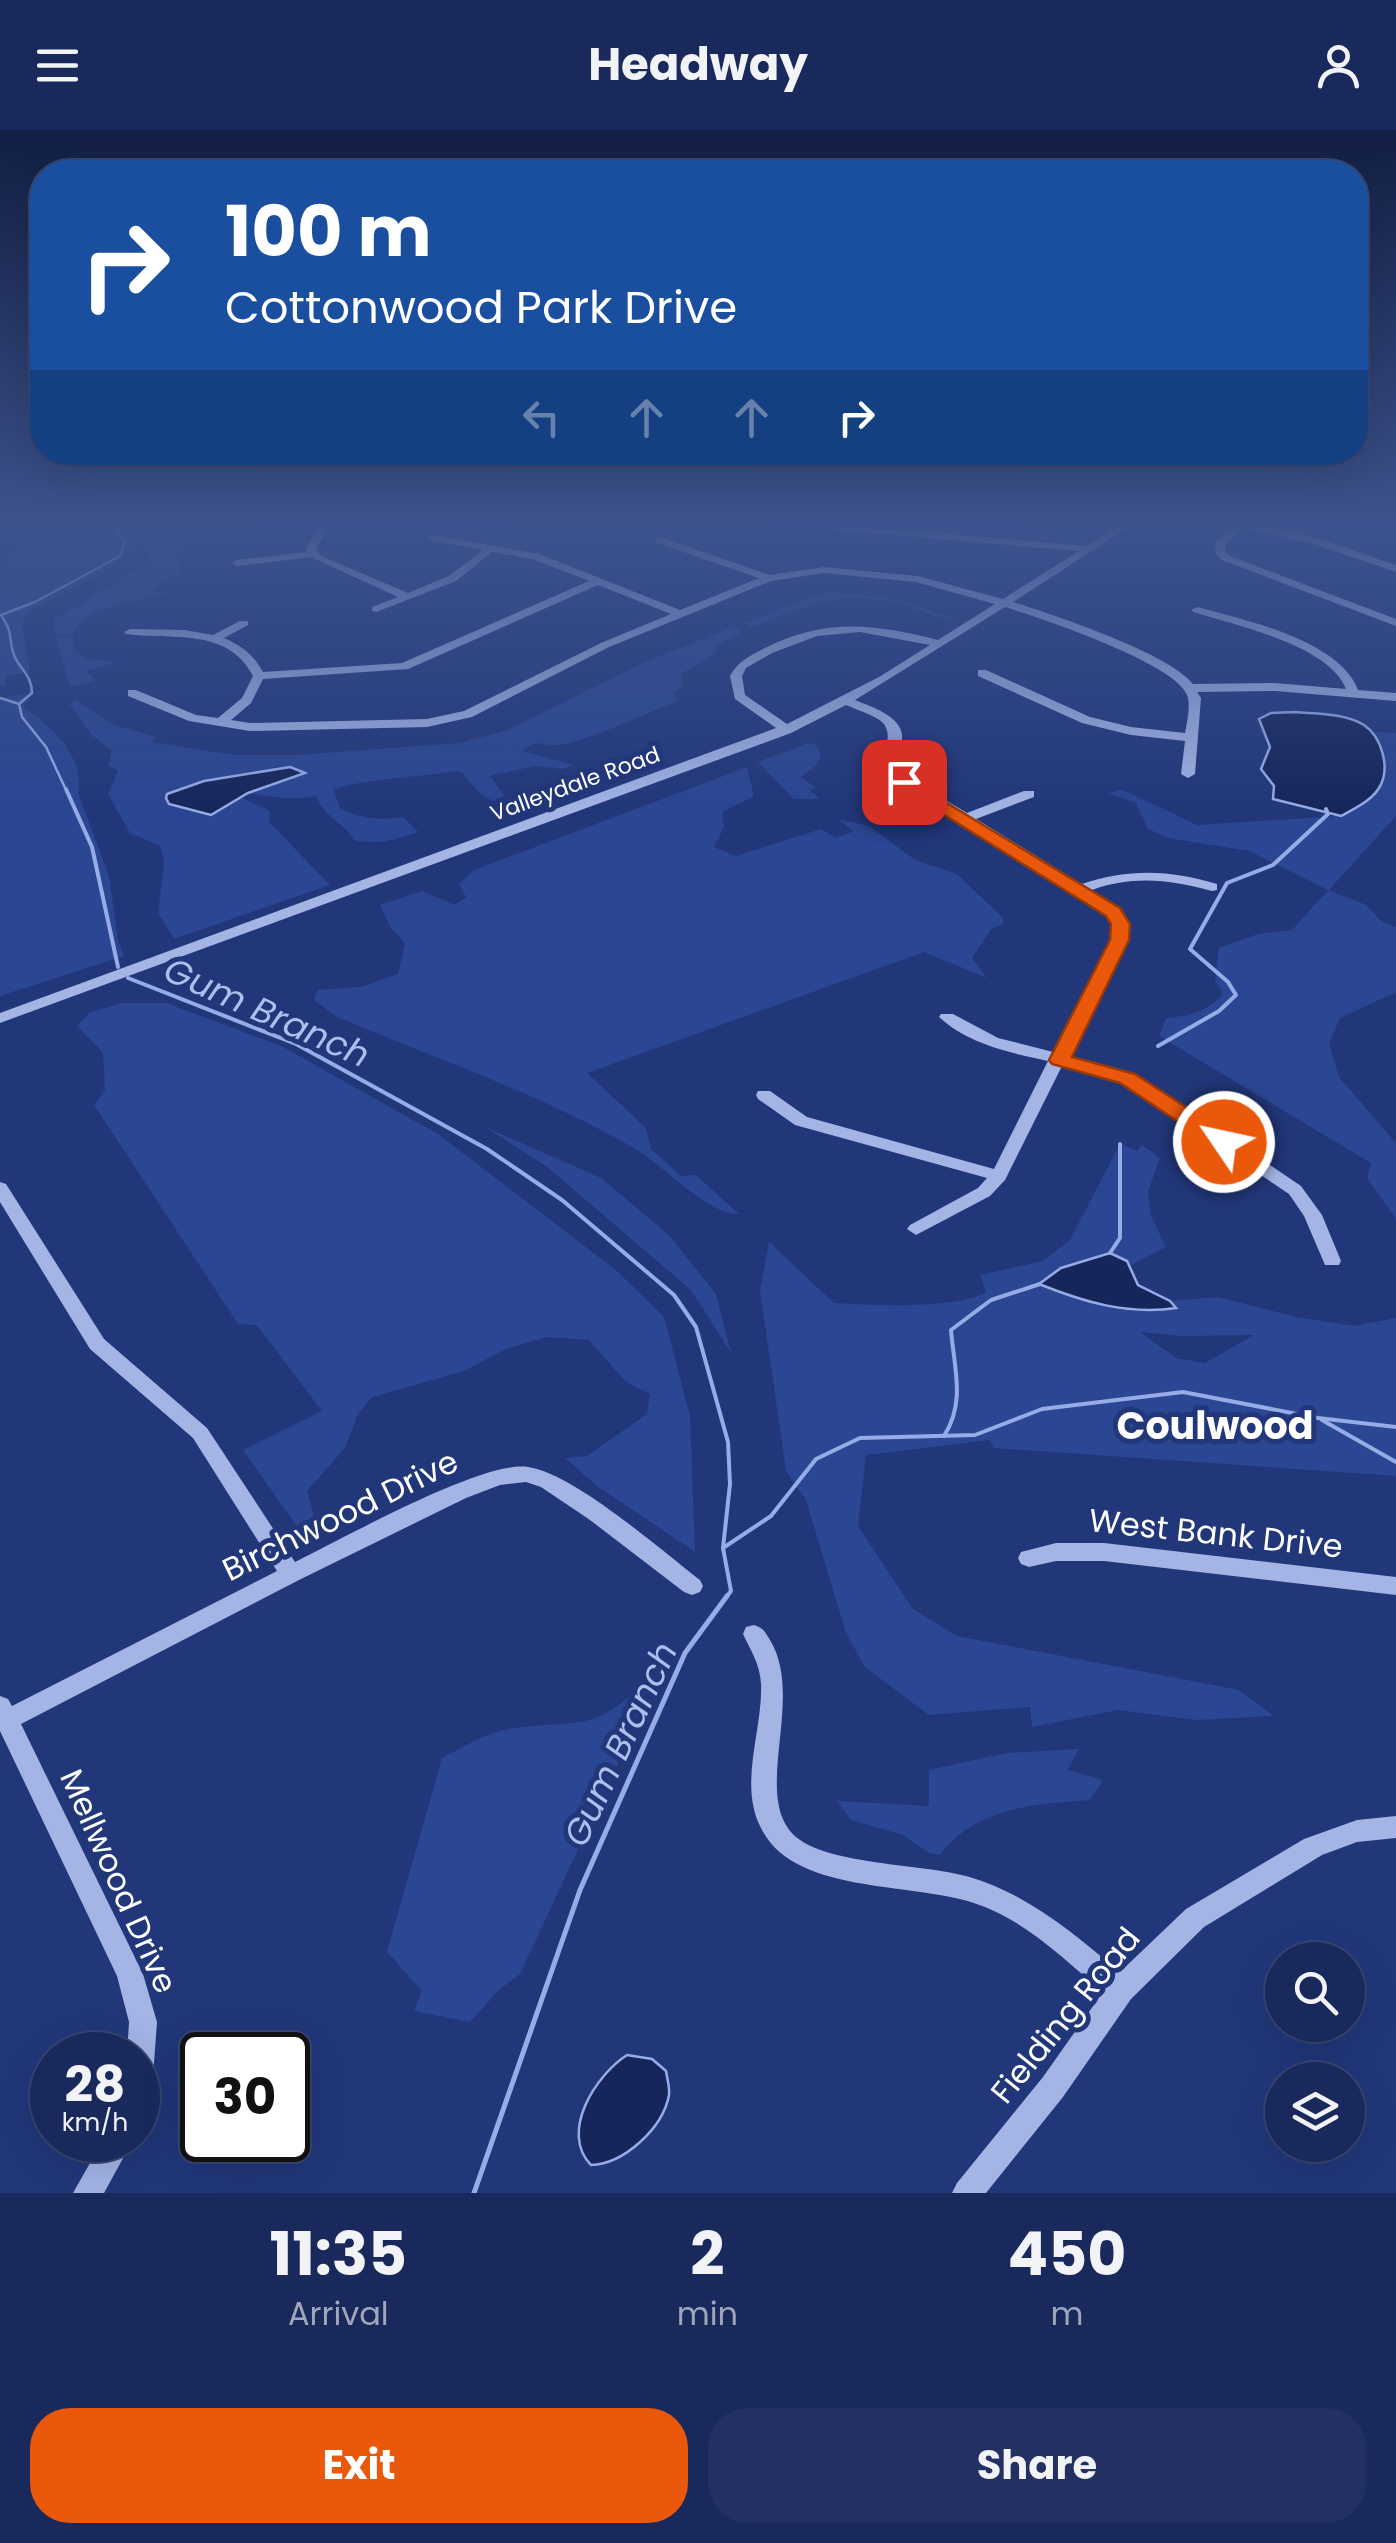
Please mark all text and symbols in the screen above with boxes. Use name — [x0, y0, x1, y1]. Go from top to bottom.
text: Headway — [588, 33, 808, 96]
icon: menu — [30, 38, 85, 93]
icon: person — [1311, 38, 1366, 93]
text: 100 m — [225, 182, 432, 281]
icon: right — [60, 200, 190, 330]
text: Cottonwood Park Drive — [225, 276, 737, 339]
icon: left — [514, 390, 569, 445]
icon: ahead — [619, 390, 674, 445]
icon: ahead — [724, 390, 779, 445]
icon: right — [829, 390, 884, 445]
street label: Valleydale Road — [486, 739, 664, 829]
pin — [862, 740, 947, 825]
icon: arrive — [877, 755, 932, 810]
water label: Gum Branch — [156, 945, 378, 1079]
position arrow — [1172, 1090, 1276, 1194]
district label: Coulwood — [1116, 1399, 1314, 1452]
street label: Birchwood Drive — [215, 1438, 465, 1592]
street label: West Bank Drive — [1087, 1497, 1345, 1569]
water label: Gum Branch — [551, 1634, 689, 1854]
street label: Mellwood Drive — [49, 1762, 189, 2000]
street label: Fielding Road — [980, 1917, 1150, 2113]
map controls — [1265, 1942, 1365, 2162]
button: search — [1265, 1942, 1365, 2042]
speed limit sign: 30 — [180, 2032, 310, 2162]
text: 28 — [65, 2049, 125, 2120]
button: layers — [1265, 2062, 1365, 2162]
text: km/h — [62, 2105, 128, 2140]
text: 11:35 — [270, 2212, 407, 2296]
text: 2 — [690, 2212, 724, 2296]
text: 450 — [1008, 2212, 1126, 2296]
text: Arrival — [288, 2291, 389, 2336]
text: min — [677, 2291, 738, 2336]
text: m — [1051, 2291, 1083, 2336]
button: Exit — [30, 2408, 688, 2523]
button: Share — [708, 2408, 1366, 2523]

